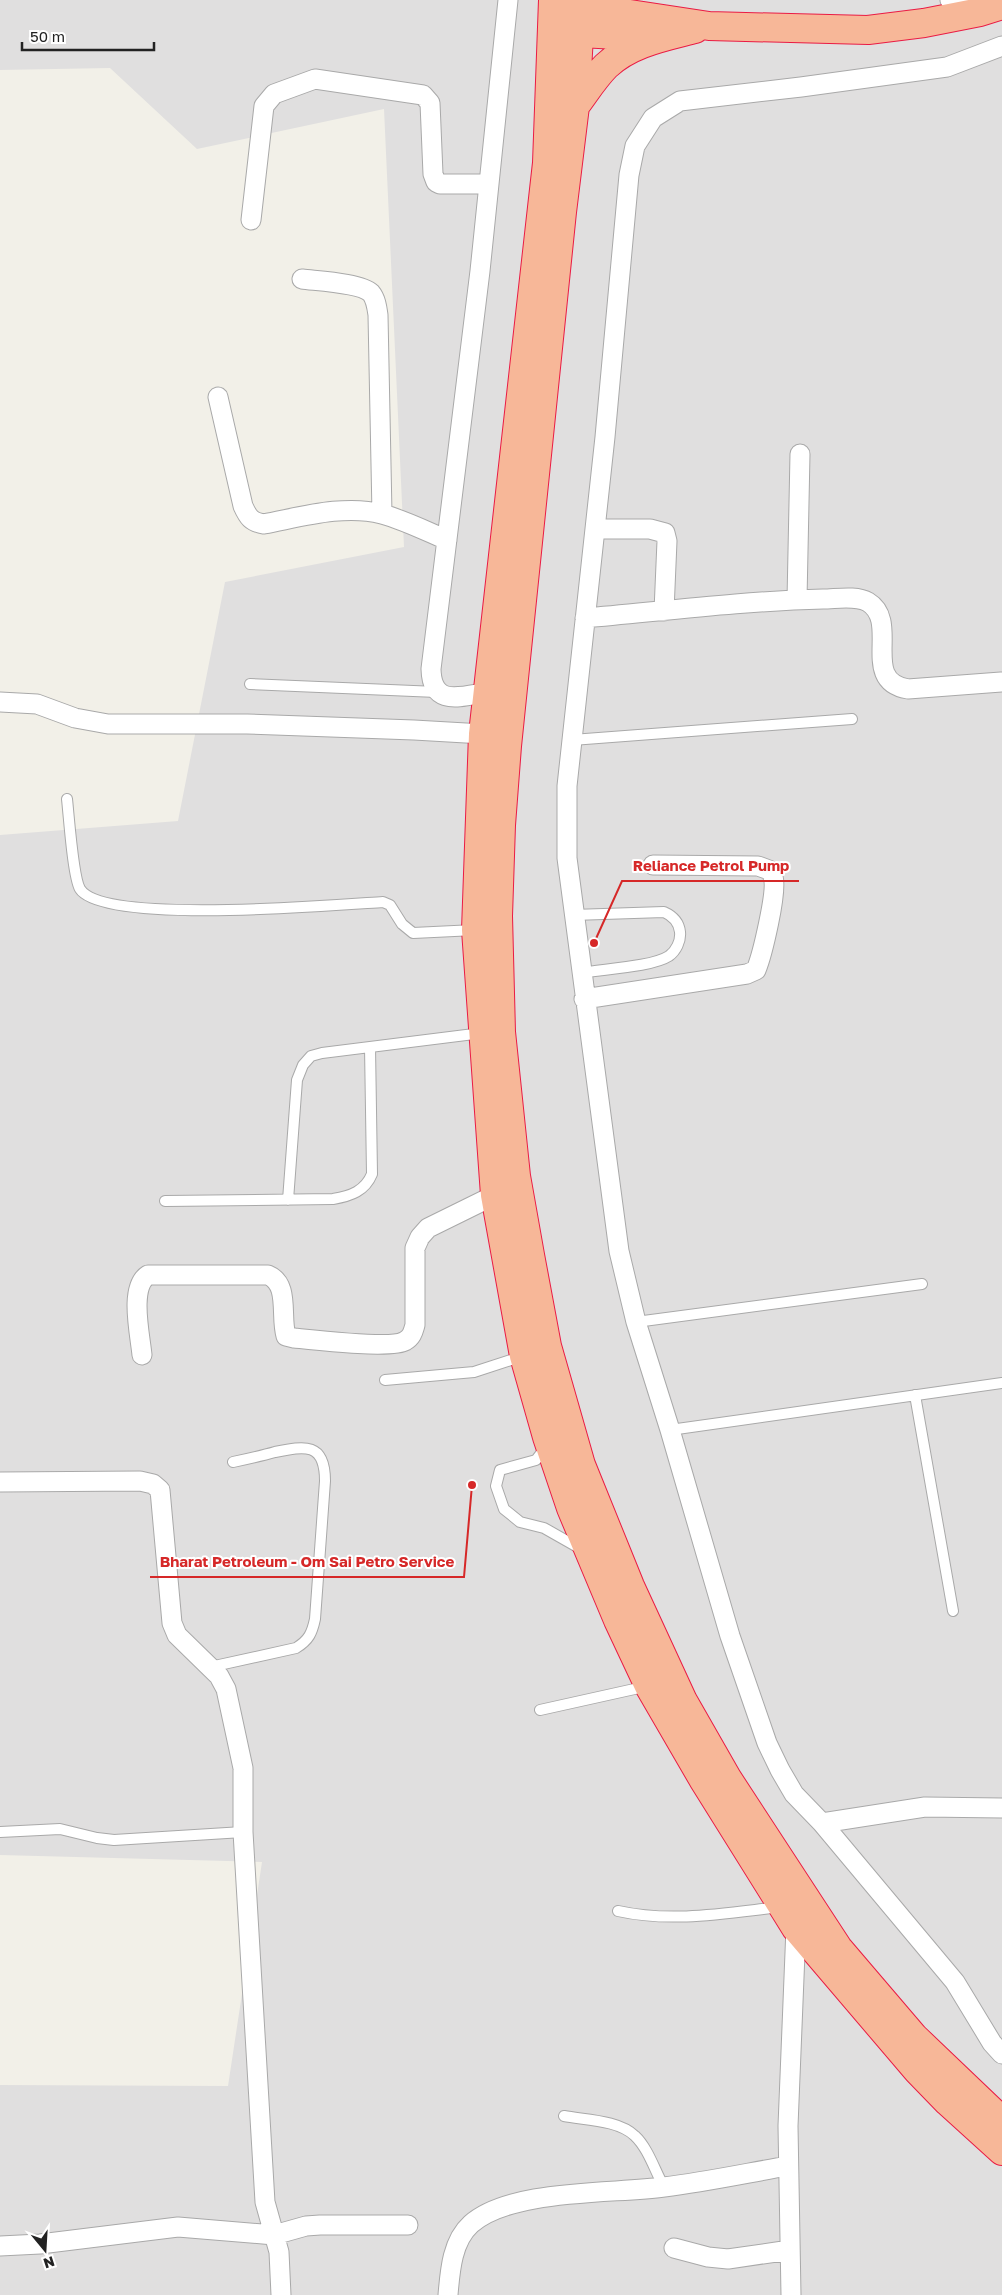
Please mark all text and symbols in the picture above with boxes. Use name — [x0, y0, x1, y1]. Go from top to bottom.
scale bar — [22, 20, 155, 52]
text: 50 m — [30, 27, 65, 45]
callout: Reliance Petrol Pump — [622, 851, 799, 881]
text: Reliance Petrol Pump — [633, 856, 789, 874]
callout: Bharat Petroleum - Om Sai Petro Service — [150, 1547, 464, 1577]
text: Bharat Petroleum - Om Sai Petro Service — [160, 1552, 454, 1570]
north arrow — [20, 2225, 70, 2275]
text: N — [41, 2253, 57, 2273]

